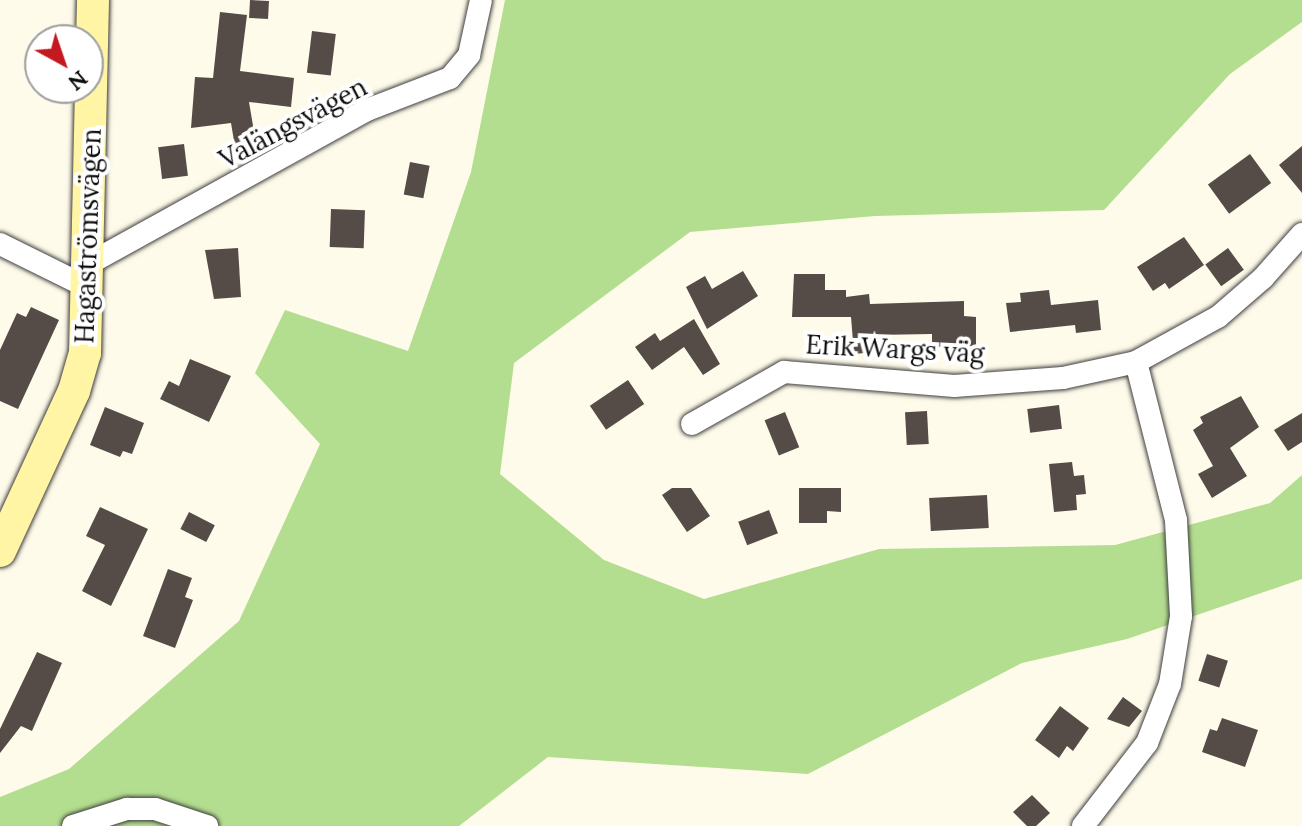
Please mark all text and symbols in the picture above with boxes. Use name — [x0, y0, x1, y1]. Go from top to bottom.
north arrow — [24, 24, 104, 104]
text: N — [63, 65, 94, 97]
street label: Valängsvägen — [214, 71, 372, 175]
street label: Hagaströmsvägen — [69, 128, 107, 344]
street label: Erik Wargs väg — [805, 329, 985, 369]

